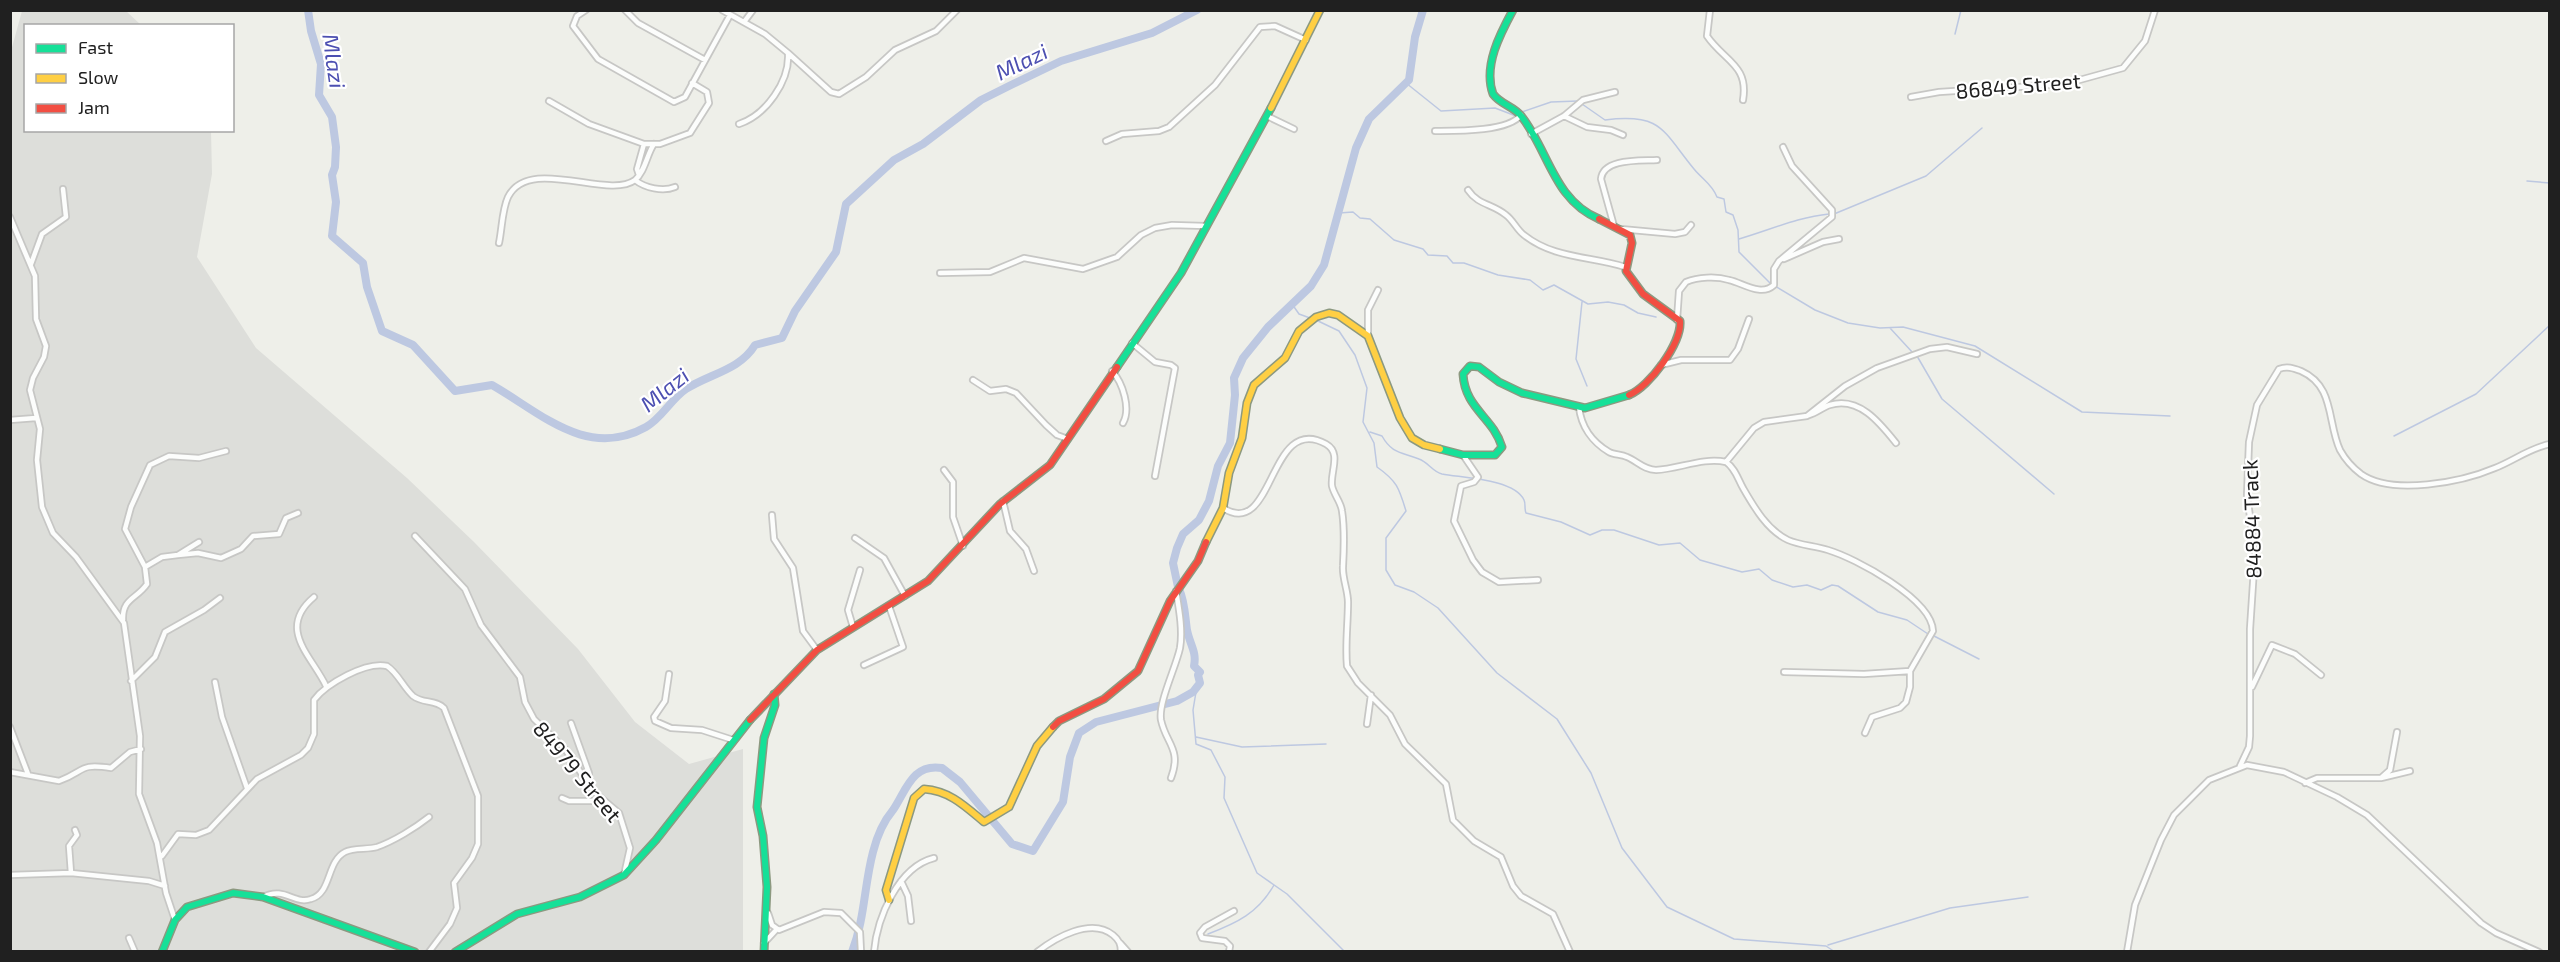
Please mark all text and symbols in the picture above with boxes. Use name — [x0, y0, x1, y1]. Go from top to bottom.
legend — [24, 24, 234, 132]
water label: Mlazi — [318, 32, 352, 90]
text: Fast — [78, 36, 113, 58]
water label: Mlazi — [991, 37, 1051, 85]
text: Slow — [78, 66, 119, 88]
street label: 86849 Street — [1954, 67, 2082, 103]
text: Jam — [78, 96, 110, 118]
water label: Mlazi — [635, 362, 693, 416]
street label: 84884 Track — [2236, 459, 2266, 579]
street label: 84979 Street — [529, 716, 627, 826]

